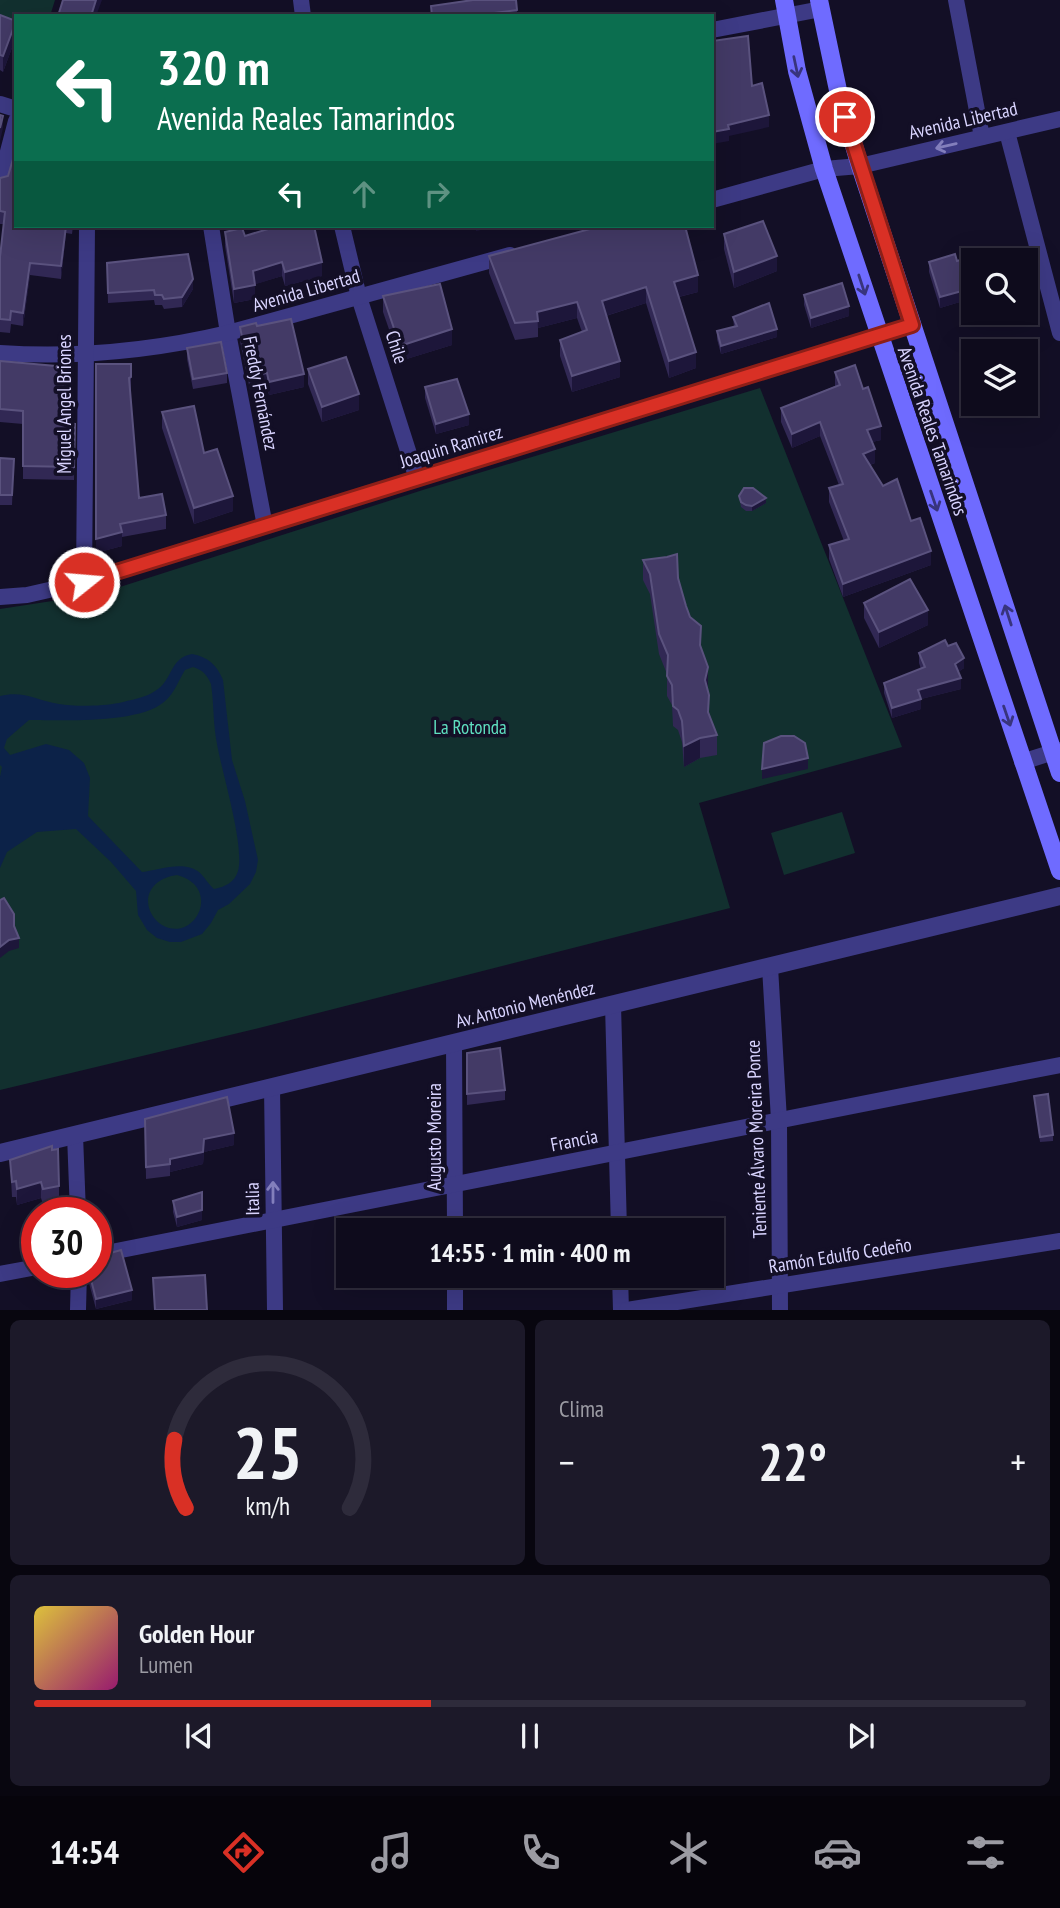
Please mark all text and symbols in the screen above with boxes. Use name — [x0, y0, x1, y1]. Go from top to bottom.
text: 320 m — [157, 35, 270, 99]
icon: left — [42, 42, 133, 133]
one-way arrow — [790, 55, 804, 78]
pin — [815, 87, 875, 147]
street label: Avenida Libertad — [906, 96, 1020, 144]
text: Avenida Reales Tamarindos — [157, 97, 455, 139]
icon: arrive — [826, 98, 864, 136]
one-way arrow — [935, 140, 958, 153]
icon: left — [272, 175, 310, 213]
icon: ahead — [345, 175, 383, 213]
icon: right — [418, 175, 456, 213]
map controls — [961, 248, 1038, 416]
button: search — [961, 248, 1038, 325]
street label: Avenida Libertad — [249, 263, 363, 317]
one-way arrow — [857, 273, 869, 295]
street label: Chile — [380, 327, 414, 367]
street label: Miguel Angel Briones — [52, 334, 76, 474]
street label: Freddy Fernández — [238, 334, 284, 452]
button: layers — [961, 339, 1038, 416]
street label: Avenida Reales Tamarindos — [893, 343, 973, 519]
street label: Joaquin Ramirez — [396, 419, 505, 473]
one-way arrow — [929, 489, 941, 511]
position arrow — [47, 545, 121, 619]
one-way arrow — [1001, 604, 1013, 626]
one-way arrow — [1002, 705, 1014, 727]
park label: La Rotonda — [433, 715, 507, 739]
street label: Av. Antonio Menéndez — [453, 975, 597, 1033]
street label: Teniente Álvaro Moreira Ponce — [741, 1039, 771, 1239]
street label: Augusto Moreira — [422, 1083, 446, 1191]
street label: Francia — [548, 1124, 600, 1156]
one-way arrow — [266, 1181, 280, 1204]
street label: Italia — [240, 1182, 264, 1216]
speed limit sign: 30 — [21, 1197, 112, 1288]
street label: Ramón Edulfo Cedeño — [767, 1232, 913, 1278]
text: 14:55 · 1 min · 400 m — [430, 1236, 630, 1269]
text: Clima — [559, 1394, 604, 1423]
text: 25 — [233, 1405, 302, 1499]
text: 22° — [758, 1428, 827, 1495]
text: − — [559, 1437, 575, 1486]
text: + — [1010, 1437, 1026, 1486]
text: km/h — [245, 1490, 290, 1522]
text: Golden Hour — [139, 1617, 254, 1650]
text: Lumen — [139, 1650, 193, 1679]
icon: previous — [180, 1717, 218, 1755]
icon: pause — [511, 1717, 549, 1755]
icon: next — [842, 1717, 880, 1755]
icon: directions — [219, 1828, 268, 1877]
icon: music — [367, 1828, 416, 1877]
icon: phone — [516, 1828, 565, 1877]
icon: climate — [664, 1828, 713, 1877]
icon: car — [813, 1828, 862, 1877]
icon: filters — [961, 1828, 1010, 1877]
text: 14:54 — [50, 1831, 119, 1873]

